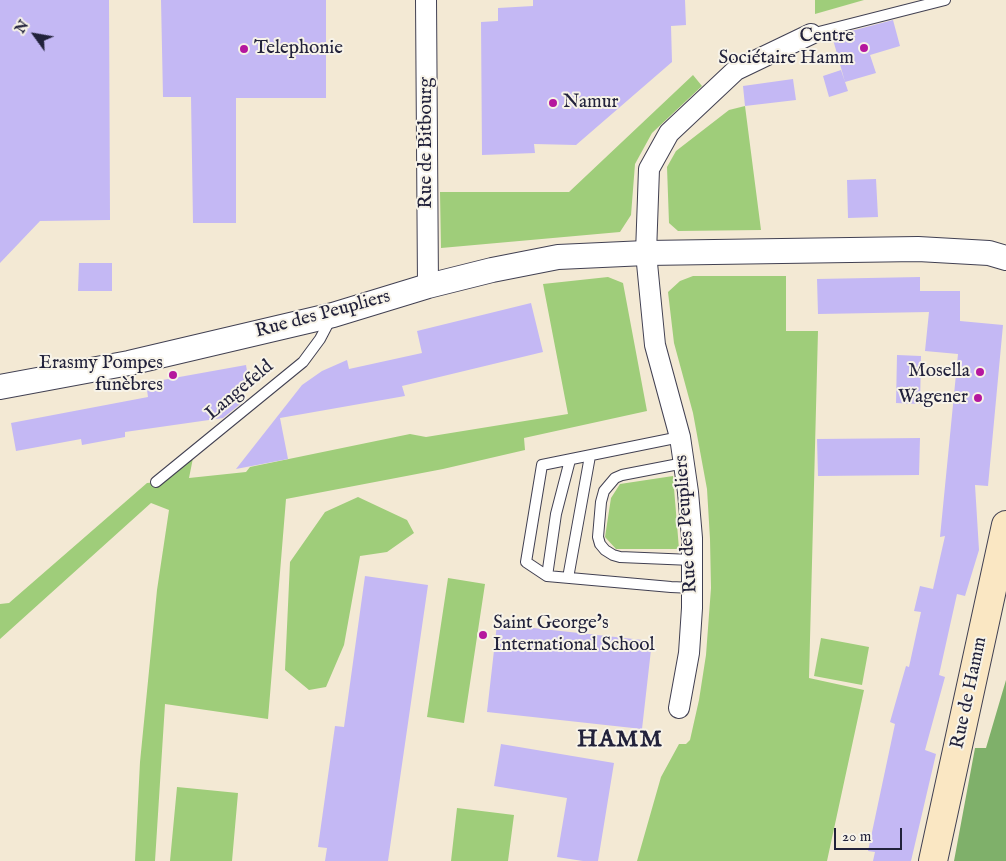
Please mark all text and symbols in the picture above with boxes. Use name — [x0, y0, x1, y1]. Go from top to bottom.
north arrow — [10, 10, 60, 60]
text: N — [11, 17, 33, 37]
place label: Centre Sociétaire Hamm — [719, 26, 854, 70]
place label: Telephonie — [254, 38, 343, 60]
marker: Centre Sociétaire Hamm — [858, 42, 870, 54]
marker: Telephonie — [238, 43, 250, 55]
street label: Rue de Bitbourg — [416, 77, 438, 209]
place label: Namur — [563, 92, 618, 114]
marker: Namur — [547, 97, 559, 109]
street label: Rue des Peupliers — [253, 286, 393, 344]
place label: Erasmy Pompes funèbres — [39, 353, 163, 397]
street label: Langefeld — [201, 356, 279, 426]
place label: Mosella — [908, 361, 970, 383]
marker: Mosella — [974, 366, 986, 378]
marker: Erasmy Pompes funèbres — [167, 369, 179, 381]
place label: Wagener — [898, 387, 968, 409]
marker: Wagener — [972, 392, 984, 404]
street label: Rue des Peupliers — [671, 454, 703, 594]
place label: Saint George's International School — [493, 613, 655, 657]
marker: Saint George's International School — [477, 629, 489, 641]
street label: Rue de Hamm — [947, 635, 993, 751]
district label: HAMM — [577, 727, 663, 755]
scale bar — [836, 818, 904, 850]
text: 20 m — [842, 827, 871, 846]

